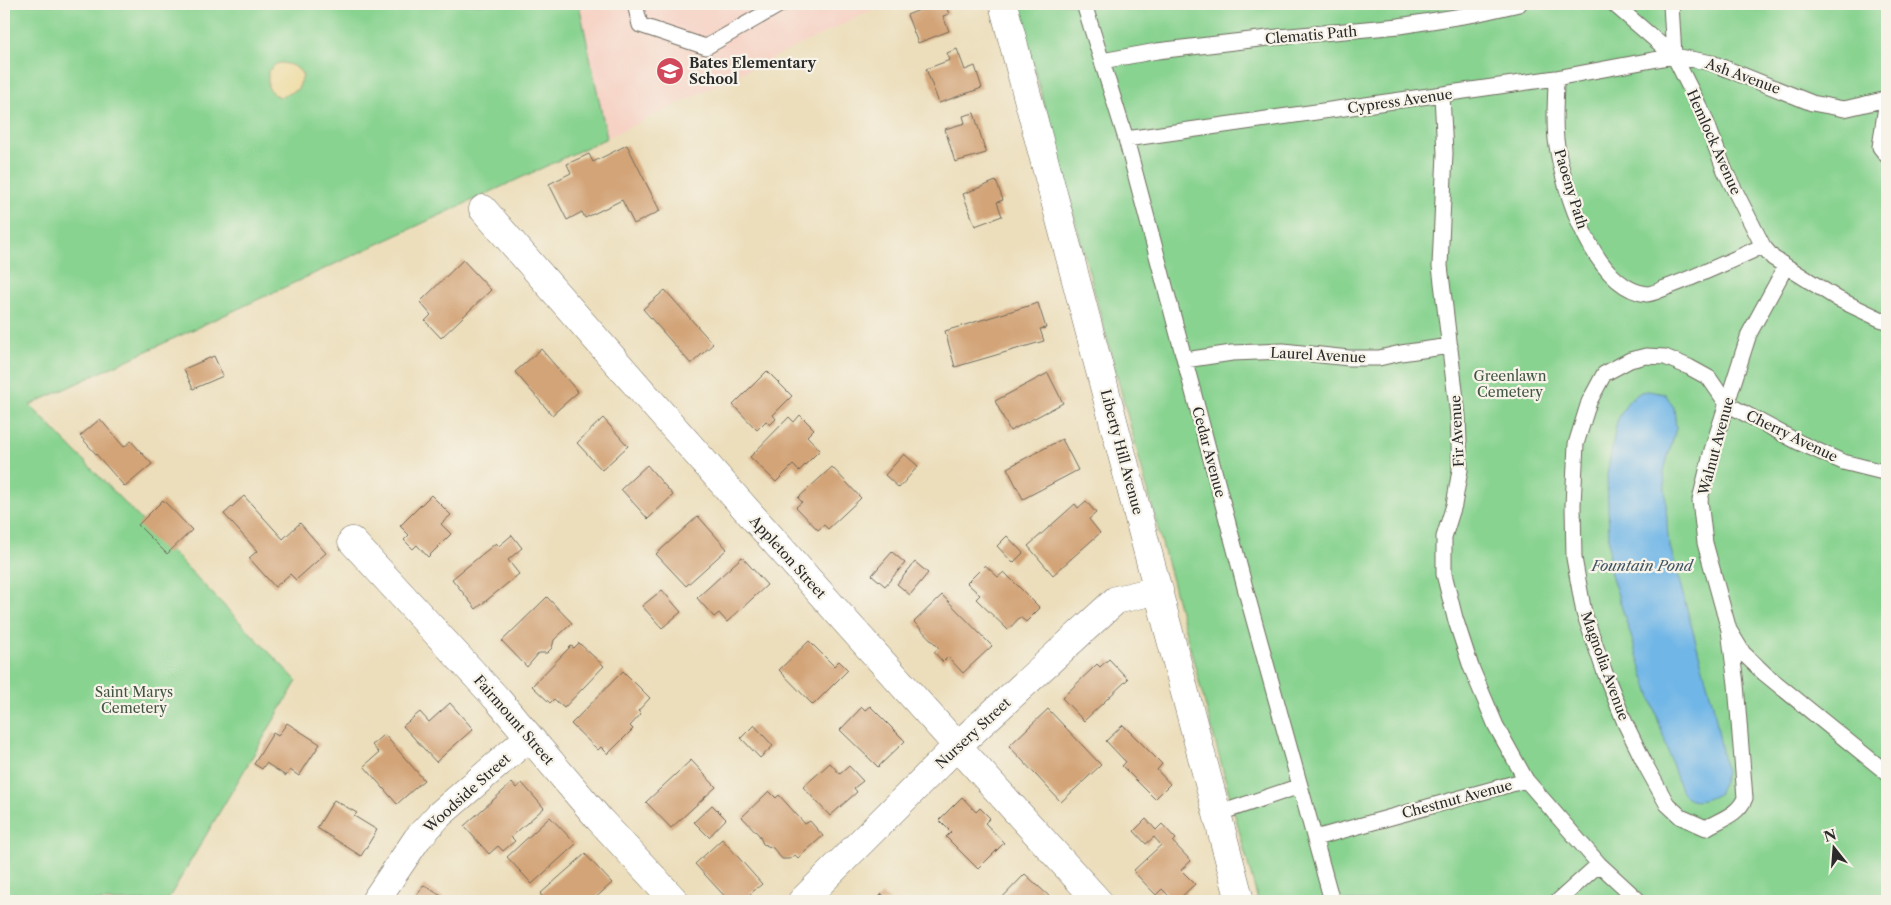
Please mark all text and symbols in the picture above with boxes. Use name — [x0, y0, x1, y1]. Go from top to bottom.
street label: Clematis Path — [1264, 22, 1358, 48]
place label: Bates Elementary School — [689, 54, 816, 88]
street label: Ash Avenue — [1702, 54, 1783, 98]
school or university icon: Bates Elementary School — [655, 56, 685, 86]
street label: Cypress Avenue — [1346, 85, 1454, 117]
street label: Hemlock Avenue — [1683, 87, 1745, 198]
street label: Paoeny Path — [1550, 147, 1592, 231]
street label: Laurel Avenue — [1270, 344, 1366, 367]
park label: Greenlawn Cemetery — [1474, 367, 1547, 401]
street label: Liberty Hill Avenue — [1097, 387, 1147, 517]
street label: Fir Avenue — [1446, 394, 1468, 467]
street label: Walnut Avenue — [1694, 395, 1738, 498]
street label: Cedar Avenue — [1188, 405, 1230, 499]
street label: Cherry Avenue — [1743, 406, 1841, 466]
street label: Appleton Street — [745, 511, 830, 602]
water label: Fountain Pond — [1590, 556, 1695, 575]
street label: Magnolia Avenue — [1577, 609, 1633, 723]
street label: Fairmount Street — [470, 671, 558, 769]
park label: Saint Marys Cemetery — [95, 683, 173, 717]
street label: Nursery Street — [932, 694, 1014, 772]
street label: Woodside Street — [419, 749, 514, 837]
street label: Chestnut Avenue — [1400, 776, 1514, 822]
north arrow — [1808, 822, 1858, 872]
text: N — [1822, 825, 1839, 846]

